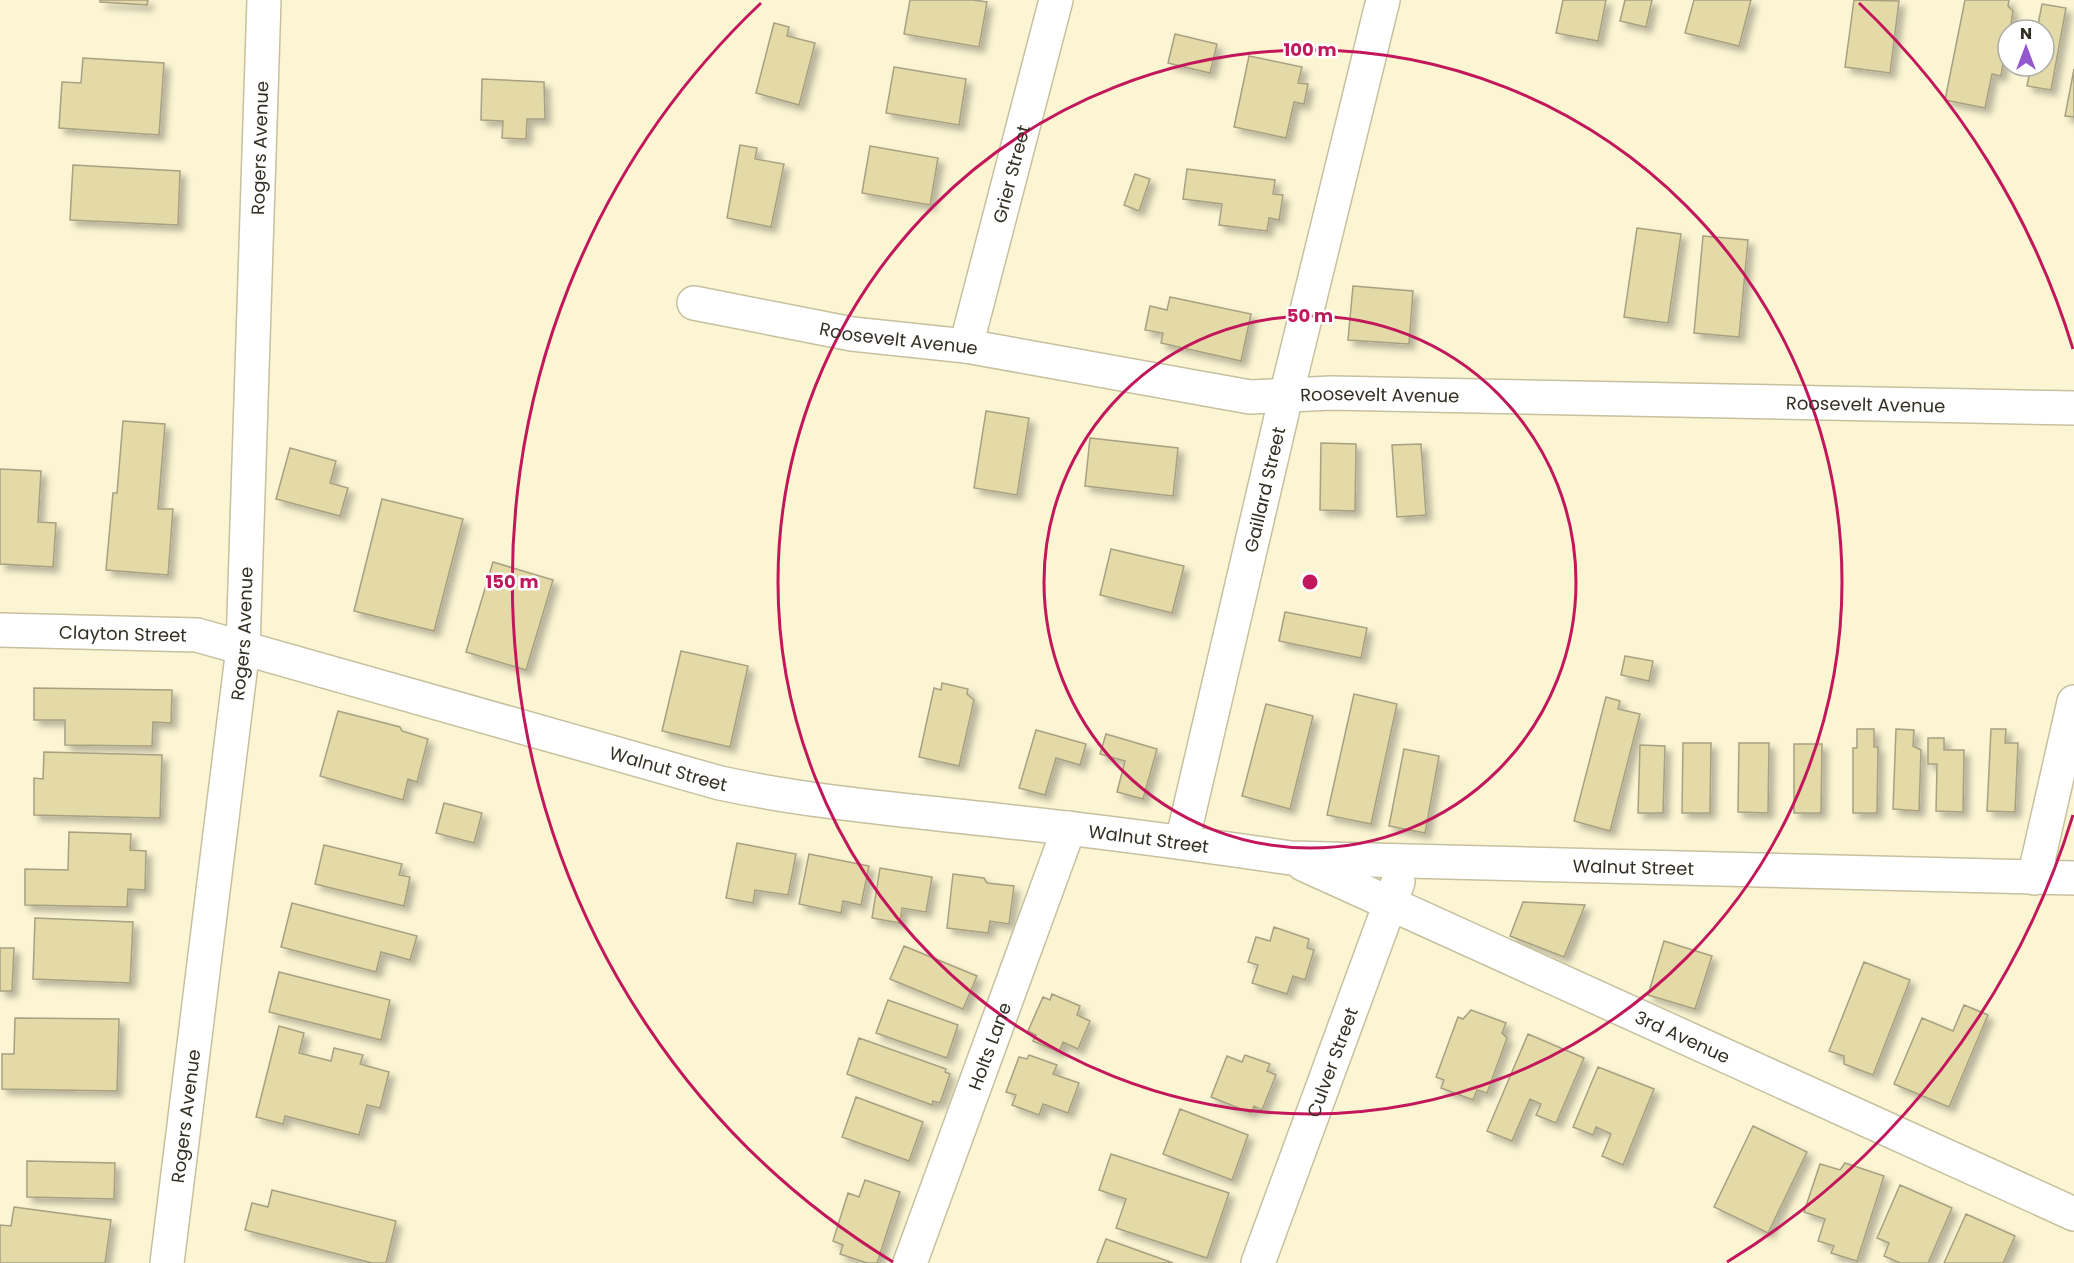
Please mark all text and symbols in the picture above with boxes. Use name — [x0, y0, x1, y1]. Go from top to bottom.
north arrow — [1996, 18, 2056, 78]
text: N — [2020, 22, 2032, 45]
text: 100 m — [1283, 37, 1337, 62]
street label: Rogers Avenue — [245, 80, 274, 216]
street label: Grier Street — [986, 122, 1036, 226]
text: 50 m — [1287, 303, 1333, 328]
street label: Roosevelt Avenue — [818, 315, 980, 360]
street label: Roosevelt Avenue — [1299, 380, 1460, 408]
street label: Roosevelt Avenue — [1786, 390, 1946, 418]
street label: Gaillard Street — [1237, 424, 1291, 555]
street label: Rogers Avenue — [224, 566, 258, 702]
text: 150 m — [485, 569, 539, 594]
centre of rings — [1300, 572, 1320, 592]
street label: Clayton Street — [59, 619, 187, 647]
street label: Walnut Street — [607, 740, 730, 797]
street label: Walnut Street — [1087, 818, 1211, 859]
street label: Walnut Street — [1572, 853, 1694, 881]
street label: Holts Lane — [962, 999, 1017, 1093]
street label: Culver Street — [1300, 1004, 1363, 1121]
street label: 3rd Avenue — [1631, 1004, 1734, 1069]
street label: Rogers Avenue — [165, 1048, 206, 1184]

